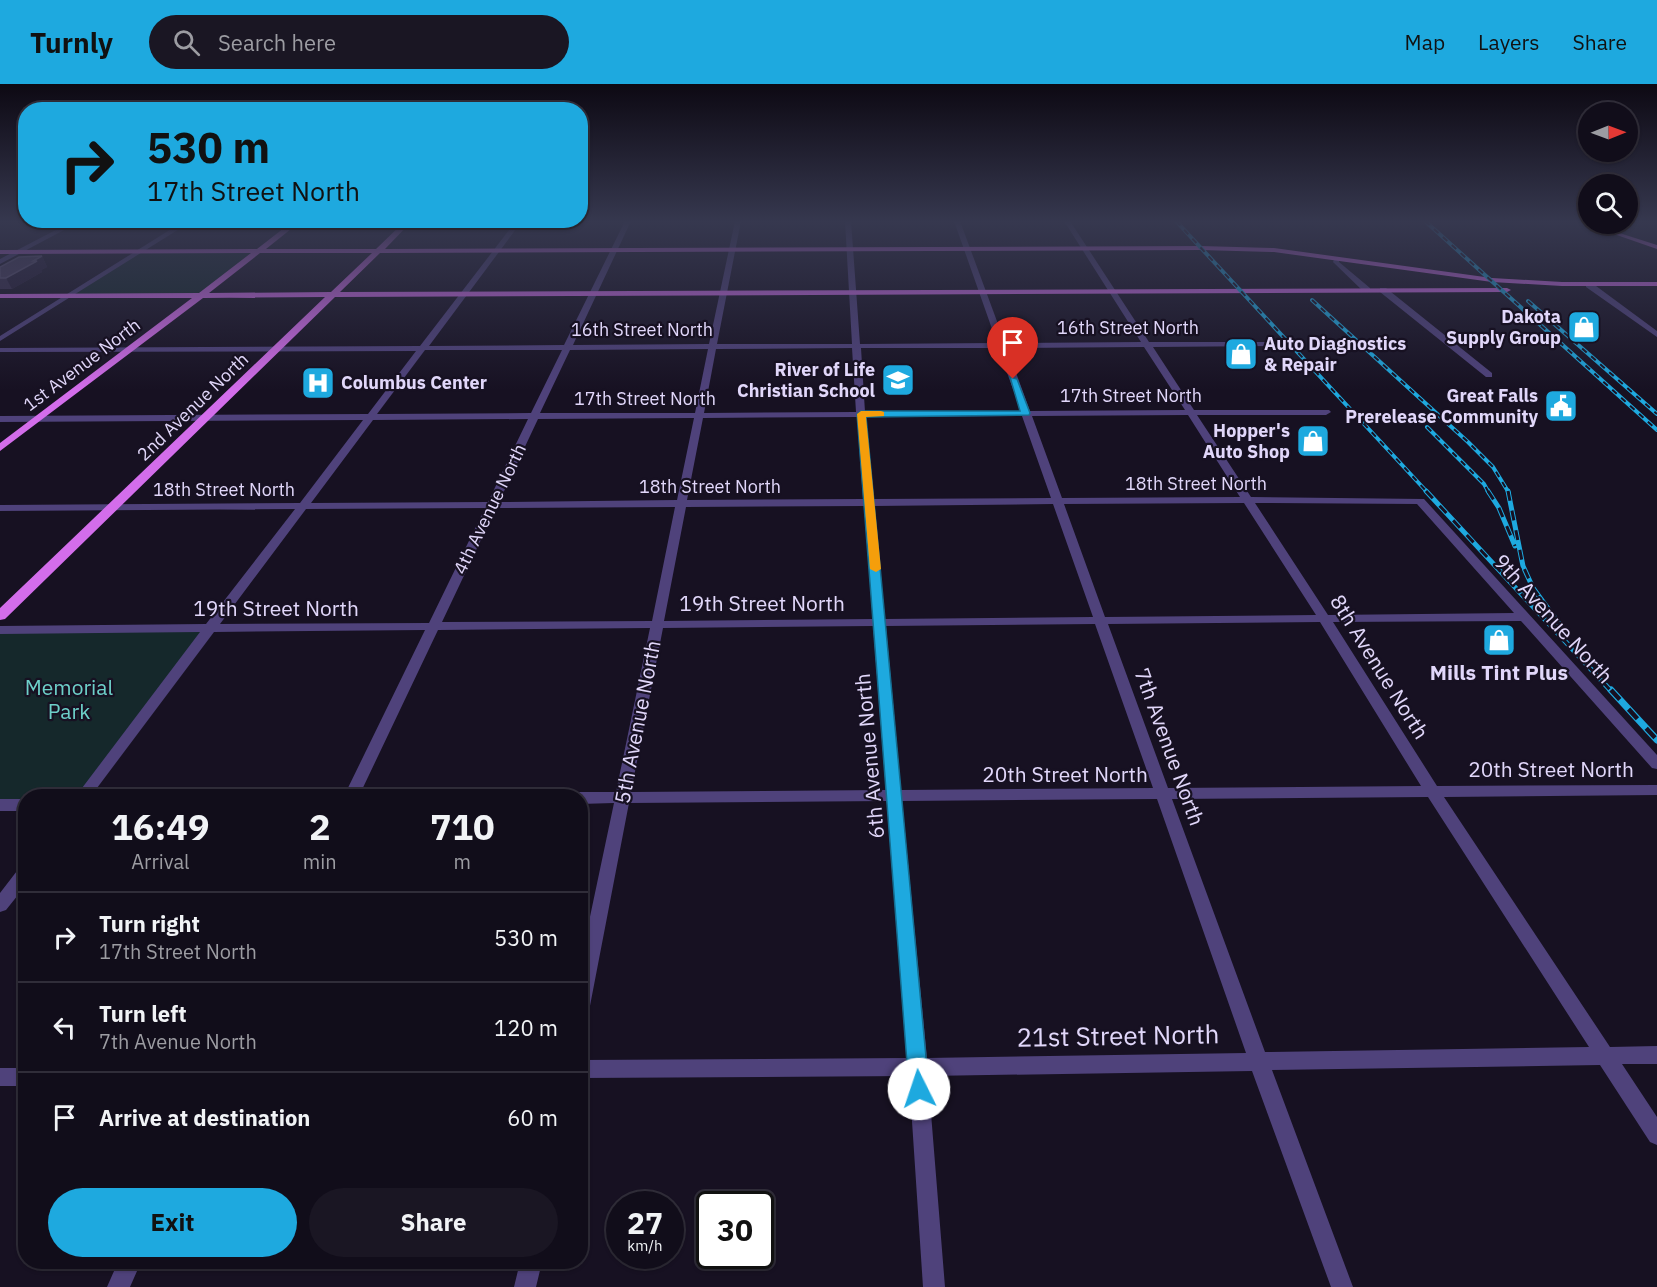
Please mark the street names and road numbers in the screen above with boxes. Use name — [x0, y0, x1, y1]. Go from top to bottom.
street label: 1st Avenue North — [19, 313, 145, 416]
street label: 16th Street North — [1057, 316, 1199, 339]
street label: 16th Street North — [571, 318, 713, 341]
street label: 2nd Avenue North — [132, 348, 253, 466]
street label: 17th Street North — [1060, 384, 1202, 407]
street label: 17th Street North — [574, 387, 716, 410]
street label: 4th Avenue North — [448, 440, 531, 578]
street label: 18th Street North — [1125, 472, 1267, 495]
street label: 18th Street North — [639, 475, 781, 498]
street label: 18th Street North — [153, 478, 295, 501]
street label: 9th Avenue North — [1488, 547, 1620, 689]
street label: 19th Street North — [679, 589, 845, 617]
street label: 8th Avenue North — [1324, 589, 1436, 744]
street label: 19th Street North — [193, 594, 359, 622]
street label: 5th Avenue North — [607, 638, 667, 806]
street label: 7th Avenue North — [1128, 664, 1211, 829]
street label: 6th Avenue North — [848, 672, 890, 840]
street label: 20th Street North — [1468, 755, 1634, 783]
street label: 20th Street North — [982, 760, 1148, 788]
street label: 21st Street North — [1016, 1016, 1220, 1054]

